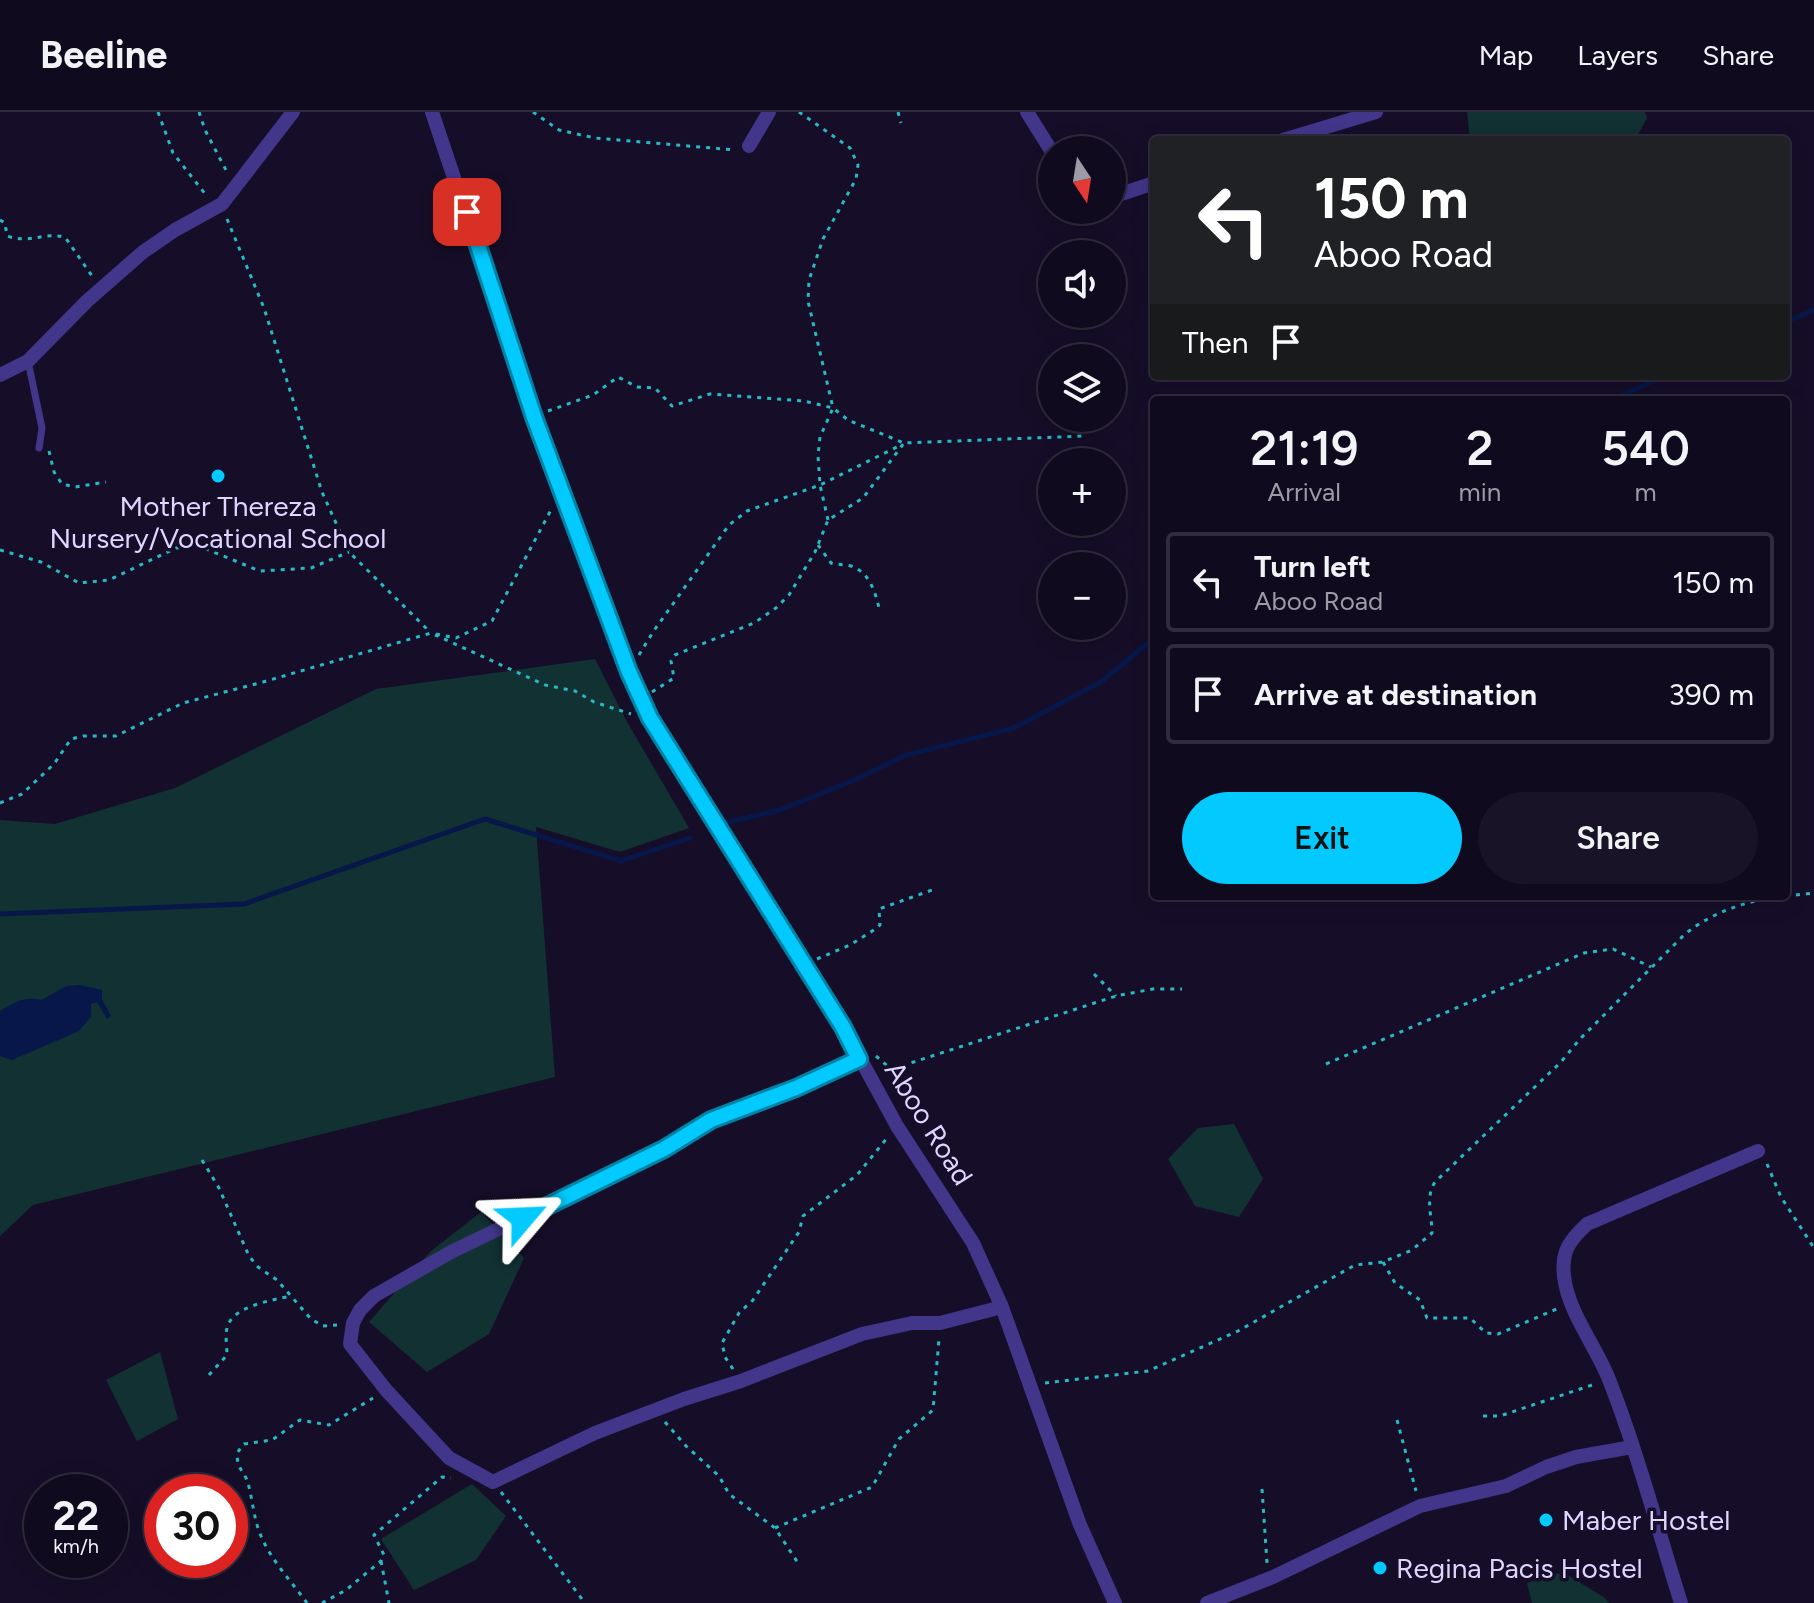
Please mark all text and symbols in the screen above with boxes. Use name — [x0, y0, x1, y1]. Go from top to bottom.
text: Beeline — [40, 32, 167, 78]
text: Map — [1479, 38, 1533, 72]
text: Layers — [1577, 38, 1658, 72]
text: Share — [1702, 38, 1774, 72]
north arrow — [1038, 136, 1126, 224]
map controls — [1038, 136, 1126, 640]
text: 150 m — [1314, 165, 1469, 232]
icon: left — [1182, 168, 1286, 272]
pin — [433, 178, 501, 246]
icon: arrive — [445, 190, 489, 234]
text: Aboo Road — [1314, 233, 1493, 276]
button: sound — [1038, 240, 1126, 328]
icon: arrive — [1264, 320, 1308, 364]
text: Then — [1182, 324, 1248, 361]
button: layers — [1038, 344, 1126, 432]
text: 21:19 — [1250, 419, 1359, 477]
text: 2 — [1466, 419, 1494, 477]
text: 540 — [1601, 419, 1690, 477]
button: + — [1038, 448, 1126, 536]
marker: Mother Thereza Nursery/Vocational School — [209, 467, 227, 485]
text: Arrival — [1268, 476, 1341, 508]
text: min — [1459, 476, 1501, 508]
text: m — [1635, 476, 1657, 508]
place label: Mother Thereza Nursery/Vocational School — [49, 489, 387, 555]
text: Turn left — [1254, 548, 1371, 585]
button: − — [1038, 552, 1126, 640]
icon: left — [1186, 560, 1230, 604]
text: 150 m — [1672, 564, 1754, 601]
text: Aboo Road — [1254, 585, 1383, 617]
icon: arrive — [1186, 672, 1230, 716]
text: Arrive at destination — [1254, 676, 1537, 713]
text: 390 m — [1669, 676, 1754, 713]
button: Exit — [1182, 792, 1462, 884]
button: Share — [1478, 792, 1758, 884]
street label: Aboo Road — [878, 1055, 980, 1191]
position arrow — [481, 1176, 565, 1260]
speed limit sign: 30 — [144, 1474, 248, 1578]
text: 22 — [53, 1492, 99, 1540]
place label: Maber Hostel — [1562, 1503, 1730, 1537]
marker: Maber Hostel — [1537, 1511, 1555, 1529]
text: km/h — [53, 1534, 99, 1558]
place label: Regina Pacis Hostel — [1396, 1551, 1643, 1585]
marker: Regina Pacis Hostel — [1371, 1559, 1389, 1577]

